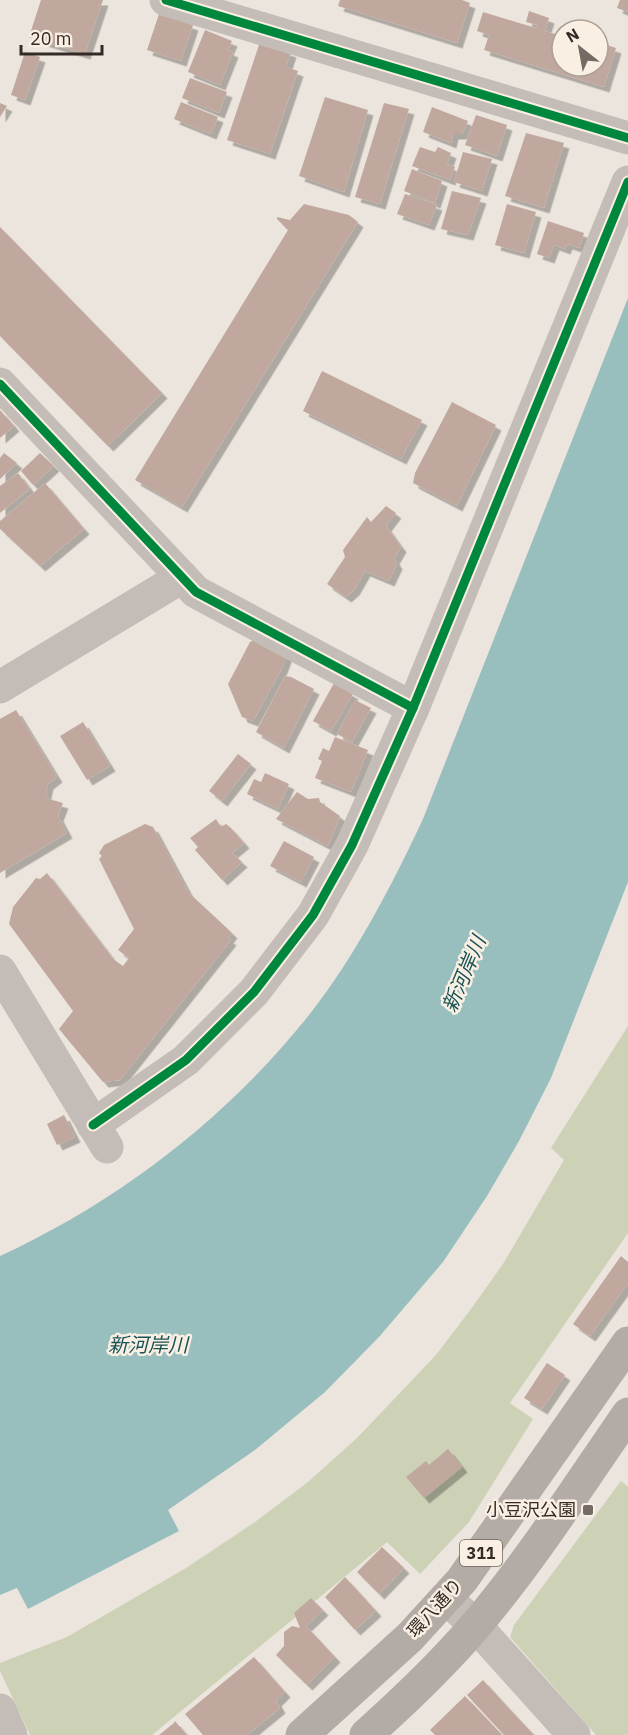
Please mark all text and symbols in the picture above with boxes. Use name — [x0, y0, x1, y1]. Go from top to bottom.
scale bar — [21, 18, 102, 56]
north arrow — [550, 18, 610, 78]
text: N — [562, 24, 582, 47]
text: 20 m — [30, 27, 72, 50]
water label: 新河岸川 — [435, 930, 492, 1016]
water label: 新河岸川 — [108, 1331, 190, 1358]
place label: 小豆沢公園 — [486, 1498, 576, 1521]
marker: 小豆沢公園 — [581, 1503, 595, 1517]
road number: 311 — [460, 1540, 502, 1566]
street label: 環八通り — [402, 1573, 467, 1642]

